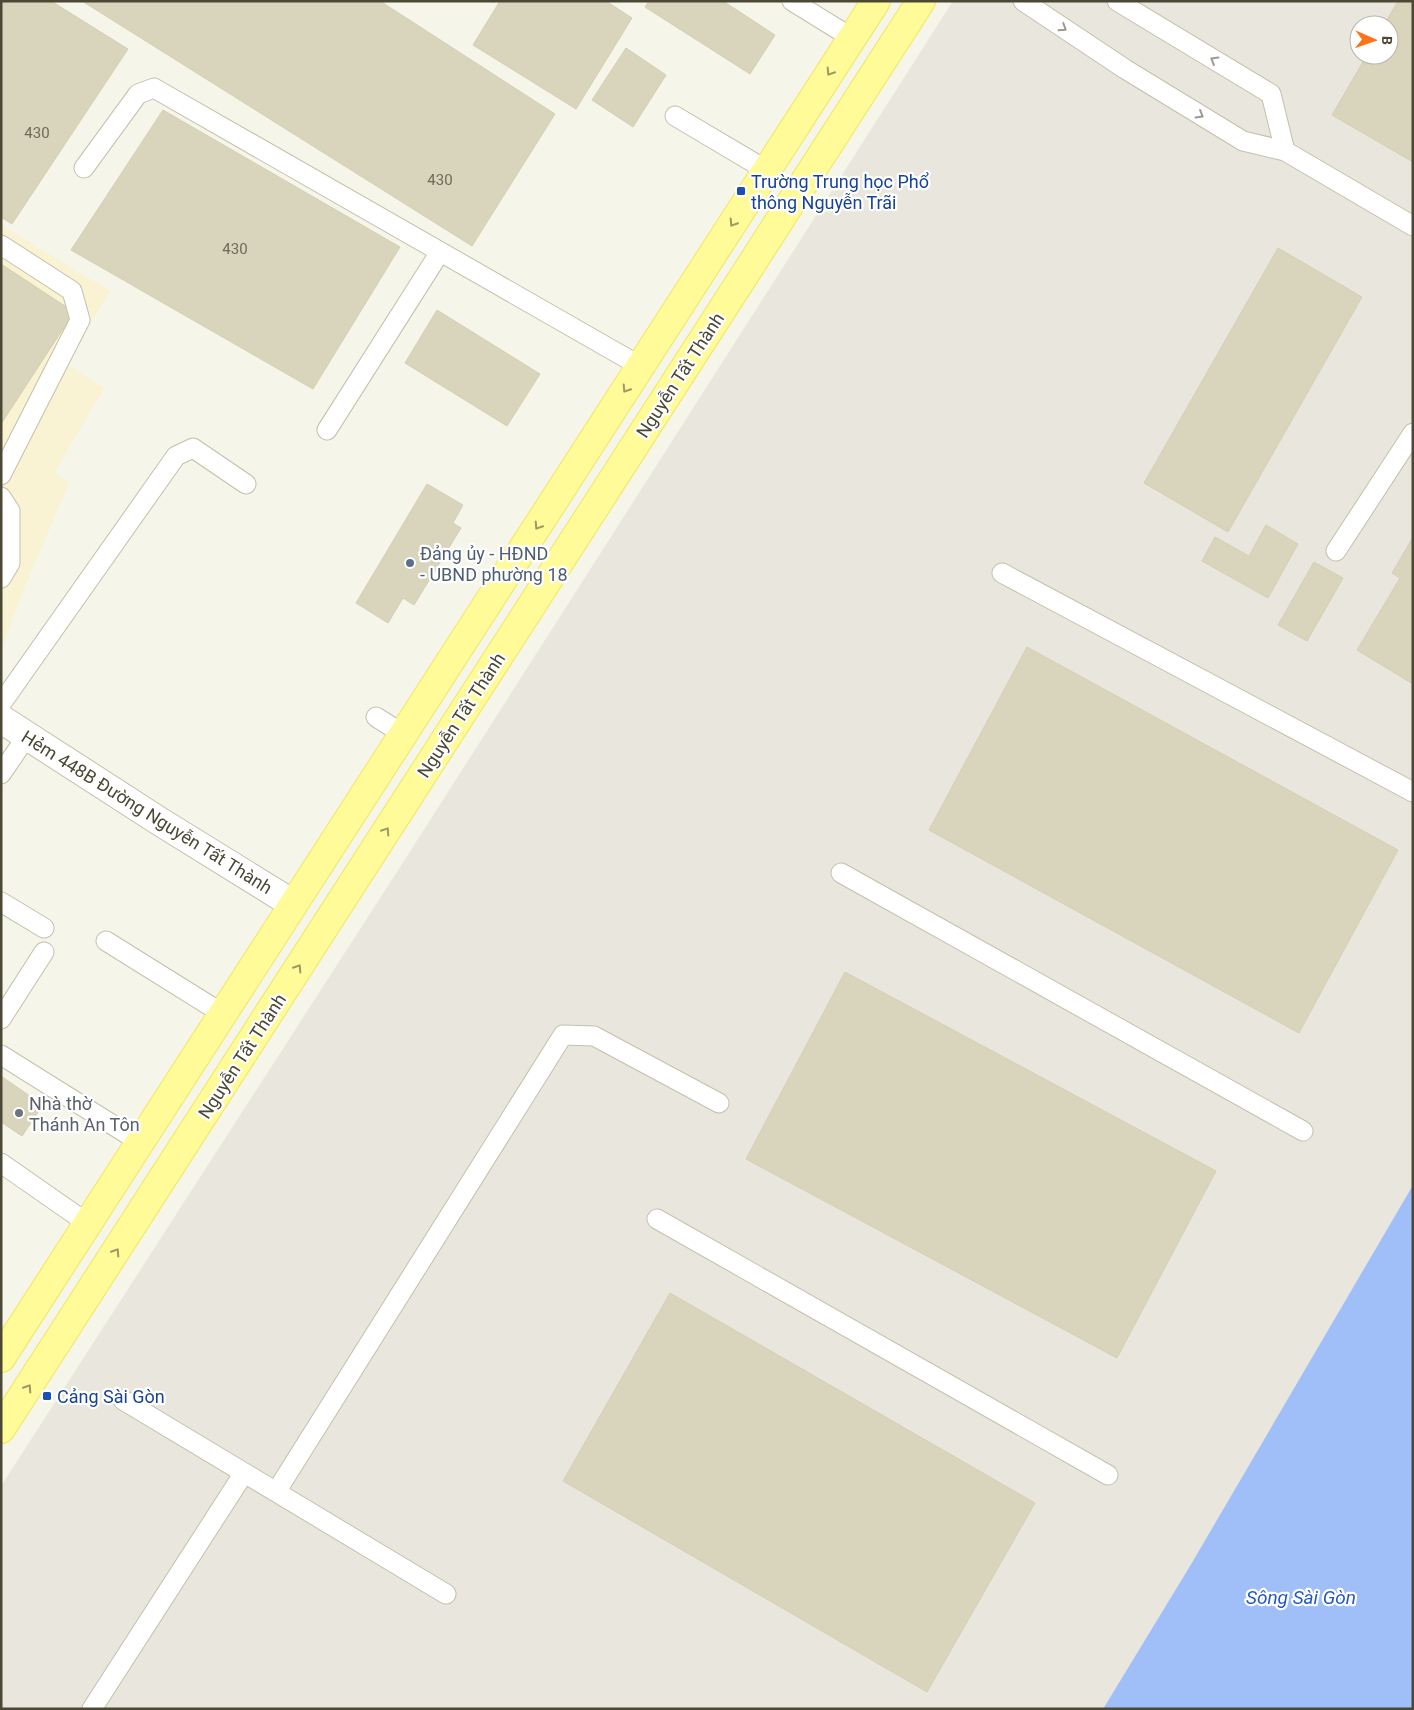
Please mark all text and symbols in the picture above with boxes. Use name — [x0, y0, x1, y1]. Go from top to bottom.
north arrow — [1349, 15, 1399, 65]
one-way arrow — [1058, 22, 1067, 31]
text: B — [1379, 36, 1395, 45]
one-way arrow — [1210, 56, 1219, 66]
one-way arrow — [827, 66, 836, 75]
one-way arrow — [1195, 109, 1204, 119]
house number: 430 — [24, 124, 50, 142]
house number: 430 — [427, 171, 453, 189]
place label: Trường Trung học Phổ thông Nguyễn Trãi — [751, 171, 929, 213]
marker: Trường Trung học Phổ thông Nguyễn Trãi — [735, 185, 747, 197]
one-way arrow — [729, 217, 739, 226]
house number: 430 — [222, 240, 248, 258]
street label: Nguyễn Tất Thành — [632, 309, 728, 441]
one-way arrow — [622, 384, 632, 393]
one-way arrow — [534, 520, 544, 529]
place label: Đảng ủy - HĐND - UBND phường 18 — [420, 543, 568, 585]
marker: Đảng ủy - HĐND - UBND phường 18 — [404, 557, 416, 569]
street label: Nguyễn Tất Thành — [413, 649, 509, 781]
street label: Hẻm 448B Đường Nguyễn Tất Thành — [18, 726, 276, 898]
one-way arrow — [380, 827, 390, 836]
one-way arrow — [292, 964, 302, 973]
street label: Nguyễn Tất Thành — [194, 990, 290, 1122]
place label: Nhà thờ Thánh An Tôn — [29, 1093, 140, 1135]
marker: Nhà thờ Thánh An Tôn — [13, 1107, 25, 1119]
one-way arrow — [109, 1248, 119, 1257]
one-way arrow — [21, 1385, 31, 1394]
place label: Cảng Sài Gòn — [57, 1386, 165, 1407]
marker: Cảng Sài Gòn — [41, 1390, 53, 1402]
water label: Sông Sài Gòn — [1246, 1586, 1356, 1609]

